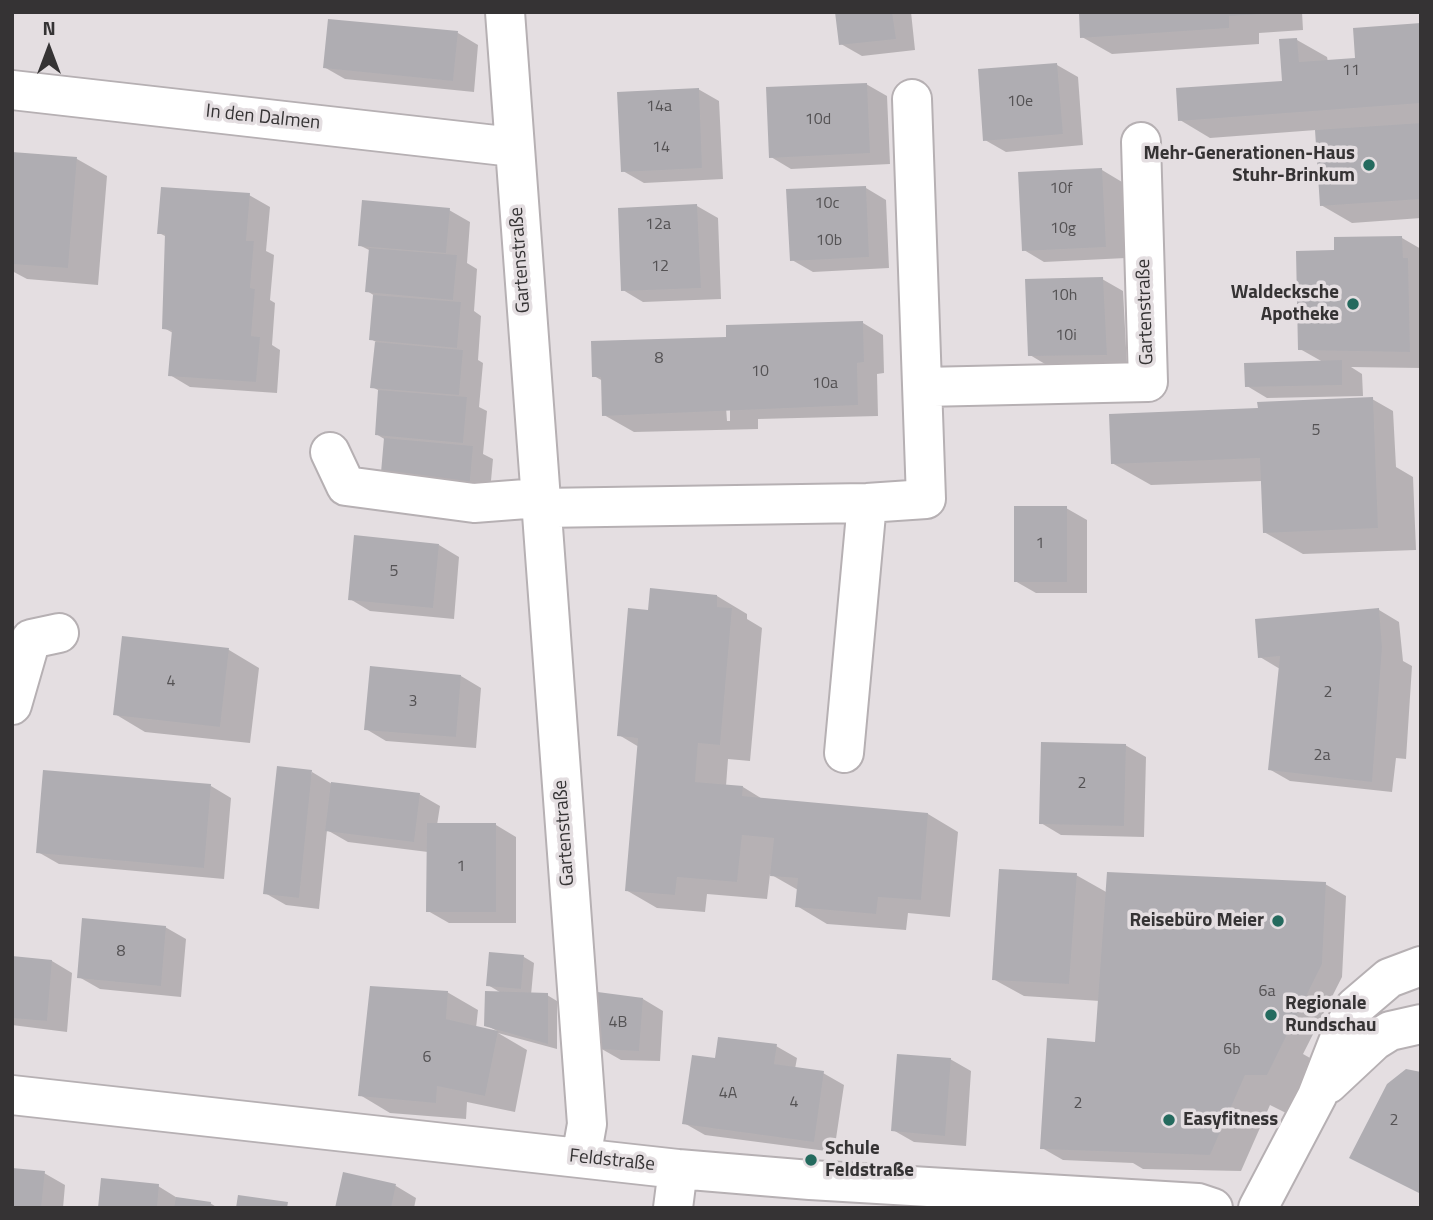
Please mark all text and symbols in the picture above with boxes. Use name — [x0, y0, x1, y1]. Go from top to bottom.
text: N — [42, 13, 56, 42]
north arrow — [14, 14, 84, 84]
house number: 11 — [1342, 61, 1360, 81]
house number: 10e — [1007, 92, 1033, 112]
house number: 14a — [646, 97, 672, 117]
street label: In den Dalmen — [205, 101, 321, 135]
house number: 10d — [805, 110, 831, 130]
house number: 14 — [652, 138, 670, 158]
place label: Mehr-Generationen-Haus Stuhr-Brinkum — [1144, 143, 1355, 187]
marker: Mehr-Generationen-Haus Stuhr-Brinkum — [1361, 157, 1377, 173]
house number: 10f — [1049, 179, 1073, 199]
house number: 10c — [815, 194, 839, 214]
street label: Gartenstraße — [506, 206, 536, 314]
house number: 12a — [645, 215, 671, 235]
house number: 10g — [1050, 219, 1076, 239]
house number: 10b — [816, 231, 842, 251]
house number: 12 — [651, 257, 669, 277]
street label: Gartenstraße — [1133, 258, 1159, 366]
place label: Waldecksche Apotheke — [1231, 282, 1339, 326]
house number: 10h — [1051, 286, 1077, 306]
marker: Waldecksche Apotheke — [1345, 296, 1361, 312]
house number: 10i — [1055, 326, 1077, 346]
house number: 8 — [655, 349, 663, 369]
house number: 10 — [751, 362, 769, 382]
house number: 10a — [812, 374, 838, 394]
house number: 5 — [1312, 421, 1320, 441]
house number: 1 — [1036, 534, 1044, 554]
house number: 5 — [390, 562, 398, 582]
house number: 4 — [167, 672, 175, 692]
house number: 2 — [1324, 683, 1332, 703]
house number: 3 — [409, 692, 417, 712]
house number: 2a — [1314, 746, 1330, 766]
house number: 2 — [1078, 774, 1086, 794]
street label: Gartenstraße — [550, 779, 580, 887]
house number: 1 — [457, 857, 465, 877]
place label: Reisebüro Meier — [1129, 910, 1264, 932]
marker: Reisebüro Meier — [1270, 913, 1286, 929]
house number: 8 — [117, 942, 125, 962]
house number: 6a — [1259, 982, 1275, 1002]
place label: Regionale Rundschau — [1285, 993, 1376, 1037]
marker: Regionale Rundschau — [1263, 1007, 1279, 1023]
house number: 4B — [609, 1013, 627, 1033]
house number: 6b — [1223, 1040, 1241, 1060]
house number: 6 — [423, 1048, 431, 1068]
house number: 4A — [719, 1084, 737, 1104]
house number: 4 — [790, 1093, 798, 1113]
house number: 2 — [1074, 1094, 1082, 1114]
place label: Easyfitness — [1183, 1109, 1278, 1131]
house number: 2 — [1390, 1111, 1398, 1131]
marker: Easyfitness — [1161, 1112, 1177, 1128]
place label: Schule Feldstraße — [825, 1138, 914, 1182]
street label: Feldstraße — [568, 1145, 656, 1177]
marker: Schule Feldstraße — [803, 1152, 819, 1168]

